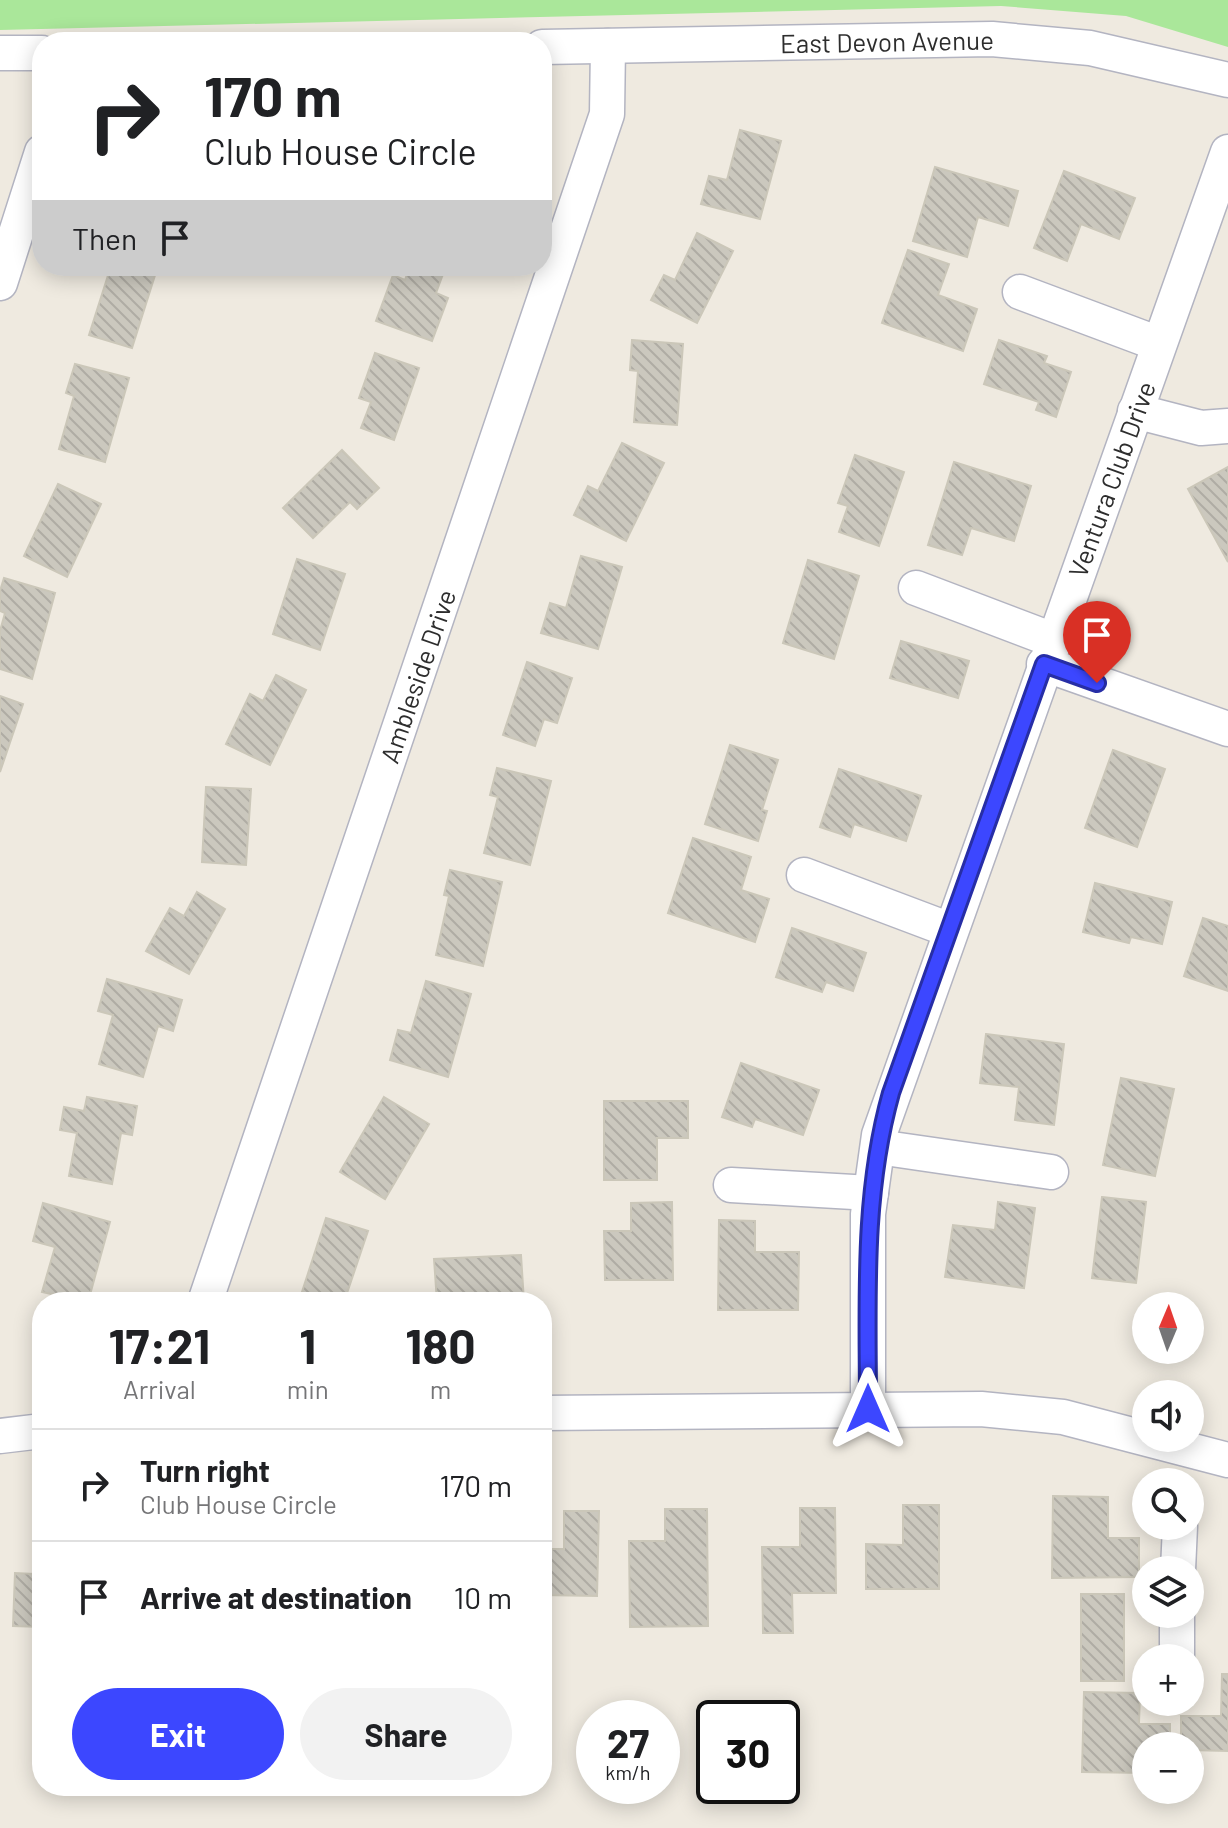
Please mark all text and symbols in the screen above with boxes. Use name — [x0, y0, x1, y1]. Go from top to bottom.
street label: East Devon Avenue — [780, 24, 994, 58]
text: 170 m — [204, 61, 341, 128]
icon: right — [72, 64, 176, 168]
text: Club House Circle — [204, 129, 477, 172]
icon: arrive — [153, 216, 197, 260]
text: Then — [72, 220, 137, 256]
street label: Ventura Club Drive — [1061, 377, 1161, 581]
street label: Ambleside Drive — [373, 585, 461, 767]
pin — [1063, 601, 1131, 683]
icon: arrive — [1075, 613, 1119, 657]
north arrow — [1132, 1292, 1204, 1364]
map controls — [1132, 1292, 1204, 1804]
text: 17:21 — [108, 1316, 210, 1374]
text: 1 — [299, 1316, 316, 1374]
text: 180 — [405, 1316, 476, 1374]
position arrow — [826, 1367, 910, 1451]
text: Arrival — [123, 1373, 196, 1404]
text: min — [287, 1373, 329, 1404]
text: m — [430, 1373, 451, 1404]
button: sound — [1132, 1380, 1204, 1452]
text: Turn right — [140, 1452, 270, 1488]
icon: right — [72, 1463, 116, 1507]
text: 170 m — [440, 1467, 512, 1503]
button: search — [1132, 1468, 1204, 1540]
text: Club House Circle — [140, 1488, 337, 1519]
button: layers — [1132, 1556, 1204, 1628]
icon: arrive — [72, 1575, 116, 1619]
text: Arrive at destination — [140, 1579, 412, 1615]
text: 10 m — [454, 1579, 512, 1615]
button: + — [1132, 1644, 1204, 1716]
button: Exit — [72, 1688, 284, 1780]
button: Share — [300, 1688, 512, 1780]
speed limit sign: 30 — [696, 1700, 800, 1804]
text: 27 — [607, 1718, 649, 1766]
button: − — [1132, 1732, 1204, 1804]
text: km/h — [605, 1760, 651, 1784]

